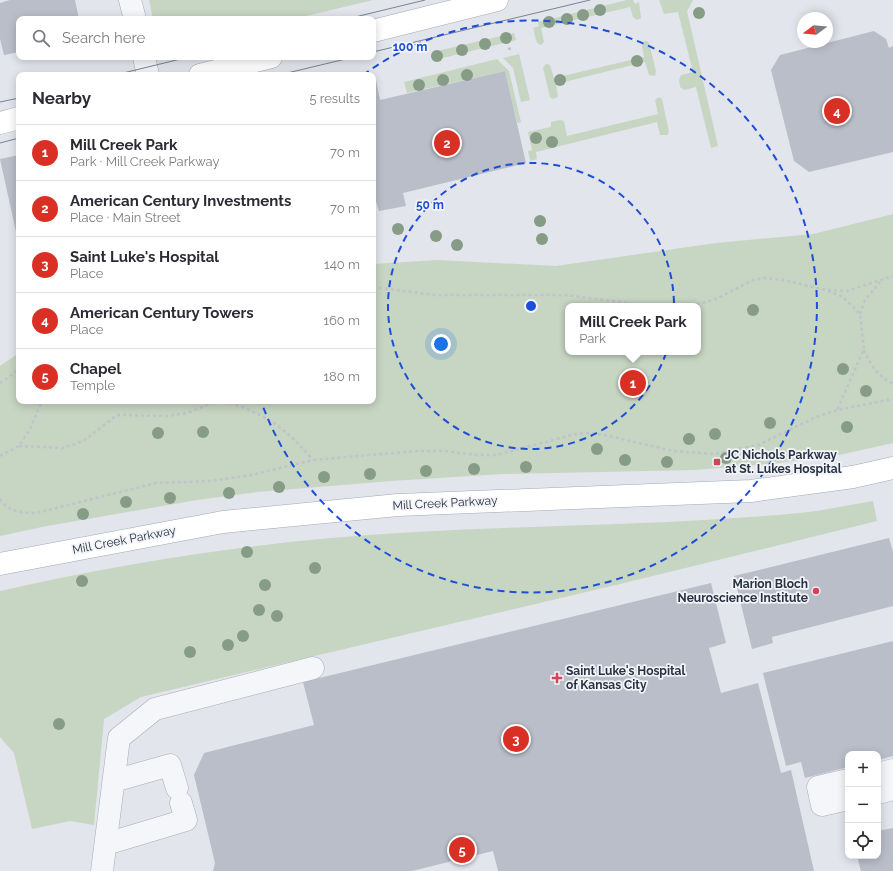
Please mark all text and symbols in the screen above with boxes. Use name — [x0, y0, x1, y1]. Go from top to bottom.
north arrow — [797, 12, 833, 48]
search box — [16, 16, 376, 60]
icon: search — [30, 27, 52, 49]
text: Search here — [62, 29, 145, 47]
text: 100 m — [393, 40, 427, 54]
text: Nearby — [32, 88, 91, 108]
text: 5 results — [309, 91, 360, 106]
pin: 4 — [824, 96, 850, 126]
pin: 2 — [434, 128, 460, 158]
text: Mill Creek Park — [70, 136, 177, 154]
text: 1 — [42, 145, 48, 160]
text: 70 m — [330, 145, 360, 160]
text: Park · Mill Creek Parkway — [70, 154, 219, 169]
text: American Century Investments — [70, 192, 291, 210]
text: 50 m — [416, 198, 444, 212]
text: 2 — [41, 201, 49, 216]
text: 70 m — [330, 201, 360, 216]
text: Place · Main Street — [70, 210, 181, 225]
text: Saint Luke's Hospital — [70, 248, 219, 266]
text: 3 — [41, 257, 49, 272]
text: 140 m — [324, 257, 360, 272]
text: Place — [70, 266, 103, 281]
centre of rings — [524, 299, 538, 313]
popup — [565, 303, 701, 355]
text: American Century Towers — [70, 304, 254, 322]
text: 4 — [41, 313, 49, 328]
text: 160 m — [323, 313, 360, 328]
text: Mill Creek Park — [579, 313, 687, 331]
text: Place — [70, 322, 103, 337]
text: Park — [579, 331, 606, 346]
your location — [431, 334, 451, 354]
text: Chapel — [70, 360, 121, 378]
pin: 1 — [620, 368, 646, 398]
text: 5 — [41, 369, 49, 384]
text: 180 m — [324, 369, 360, 384]
text: Temple — [70, 378, 115, 393]
place label: JC Nichols Parkway at St. Lukes Hospital — [725, 448, 842, 476]
marker: JC Nichols Parkway at St. Lukes Hospital — [712, 457, 722, 467]
street label: Mill Creek Parkway — [392, 493, 498, 513]
street label: Mill Creek Parkway — [71, 523, 177, 557]
place label: Marion Bloch Neuroscience Institute — [678, 577, 808, 605]
marker: Marion Bloch Neuroscience Institute — [811, 586, 821, 596]
place label: Saint Luke's Hospital of Kansas City — [566, 664, 685, 692]
marker: Saint Luke's Hospital of Kansas City — [551, 672, 563, 684]
pin: 3 — [503, 724, 529, 754]
map controls — [845, 751, 881, 859]
button: + — [845, 751, 881, 787]
button: − — [845, 787, 881, 823]
button: locate — [845, 823, 881, 859]
pin: 5 — [449, 835, 475, 865]

